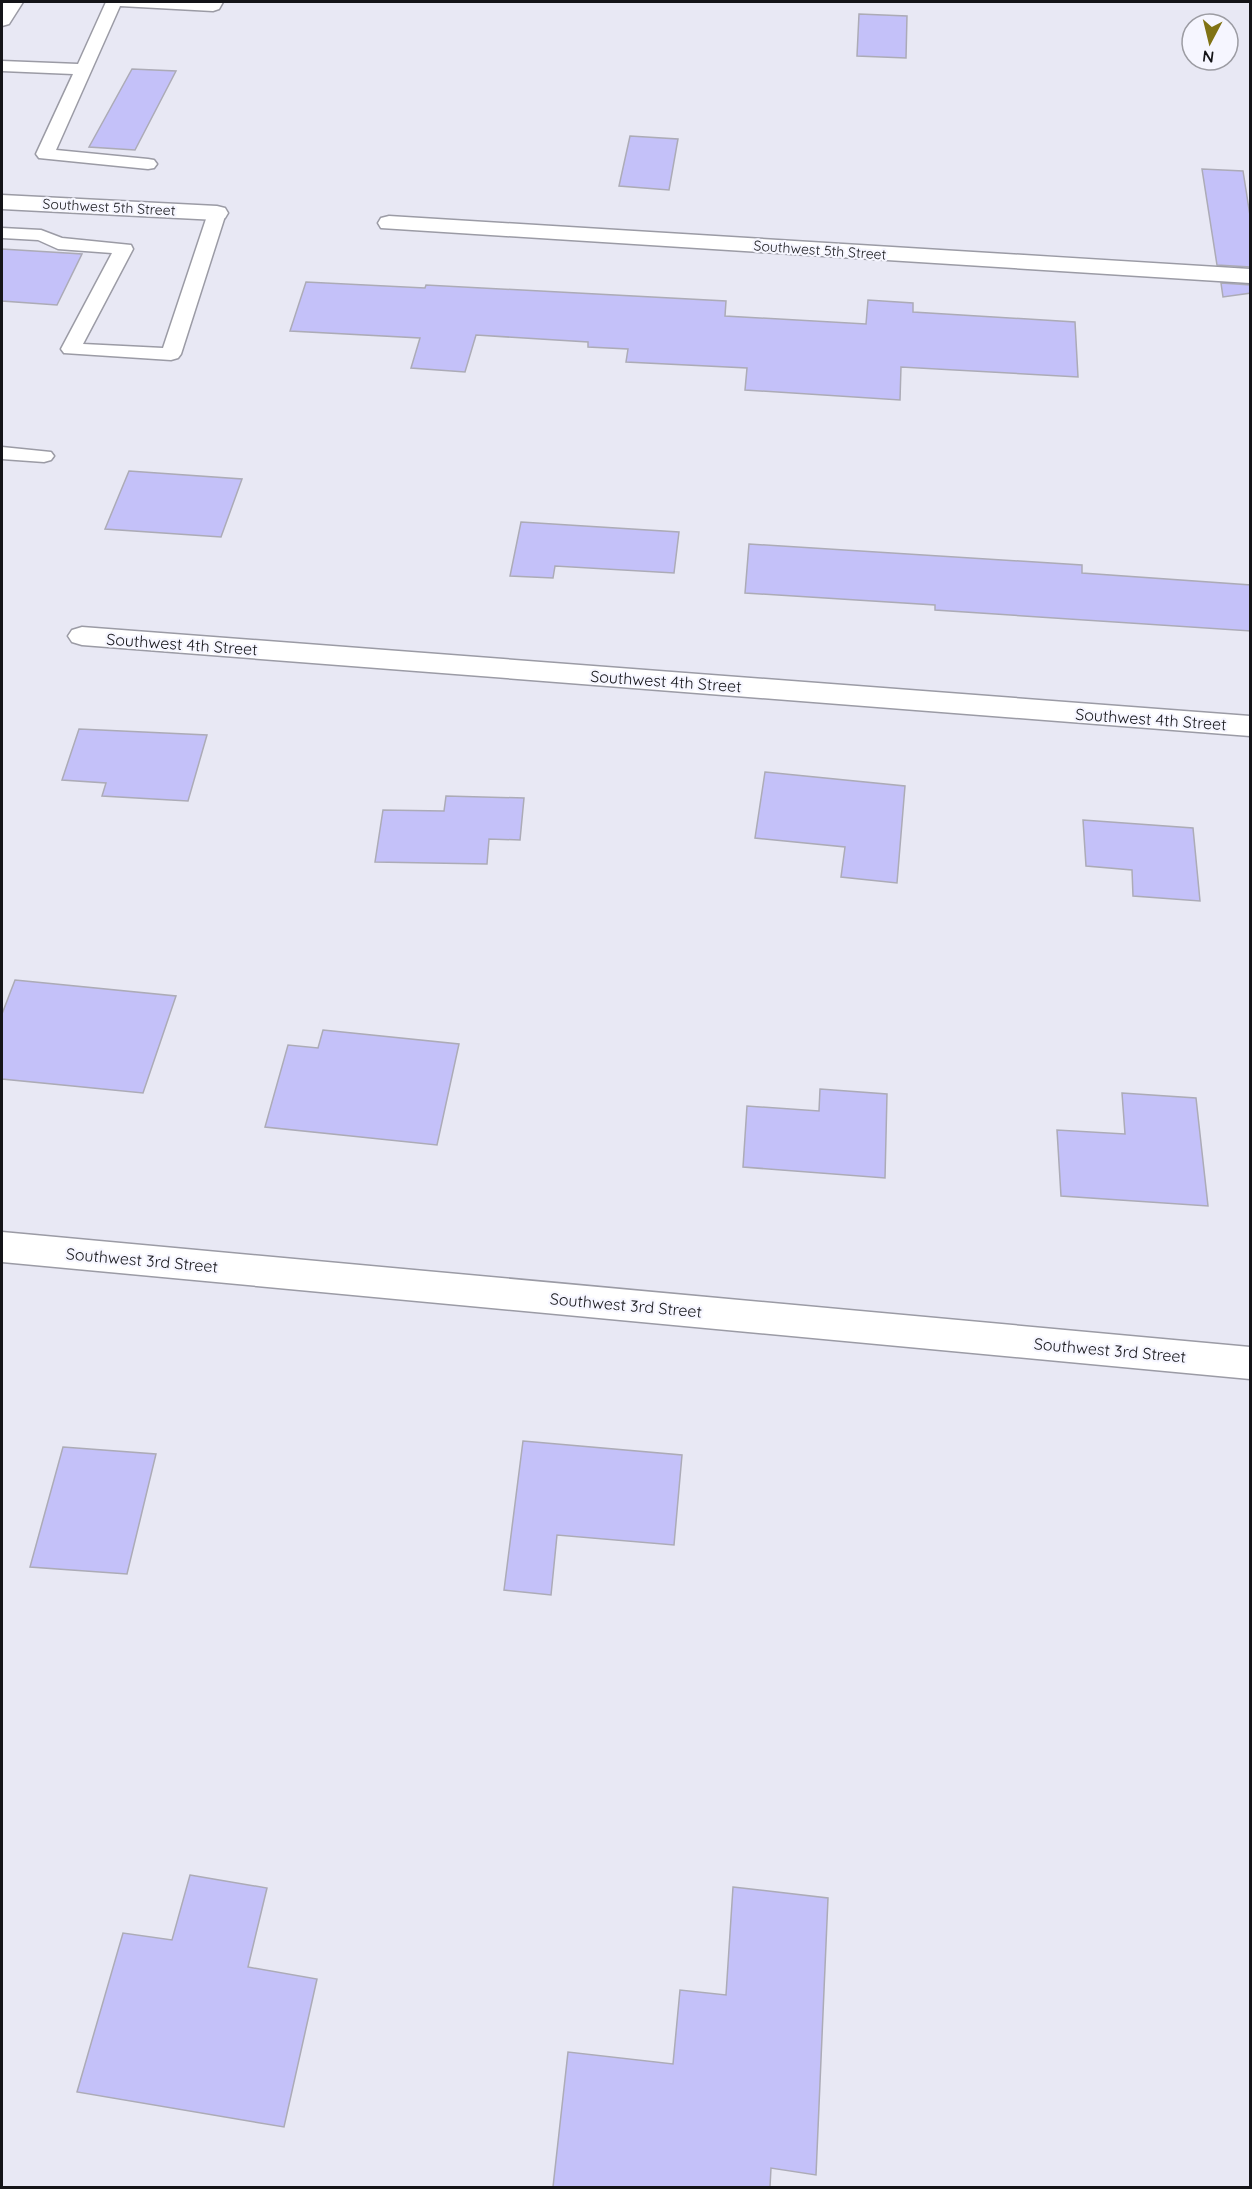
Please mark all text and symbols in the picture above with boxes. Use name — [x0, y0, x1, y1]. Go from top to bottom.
north arrow — [1180, 12, 1240, 72]
text: N — [1201, 46, 1215, 68]
street label: Southwest 5th Street — [42, 195, 176, 219]
street label: Southwest 5th Street — [753, 236, 887, 264]
street label: Southwest 4th Street — [106, 629, 258, 659]
street label: Southwest 4th Street — [590, 666, 742, 696]
street label: Southwest 4th Street — [1075, 704, 1227, 734]
street label: Southwest 3rd Street — [65, 1243, 219, 1277]
street label: Southwest 3rd Street — [549, 1288, 703, 1322]
street label: Southwest 3rd Street — [1033, 1333, 1187, 1367]

